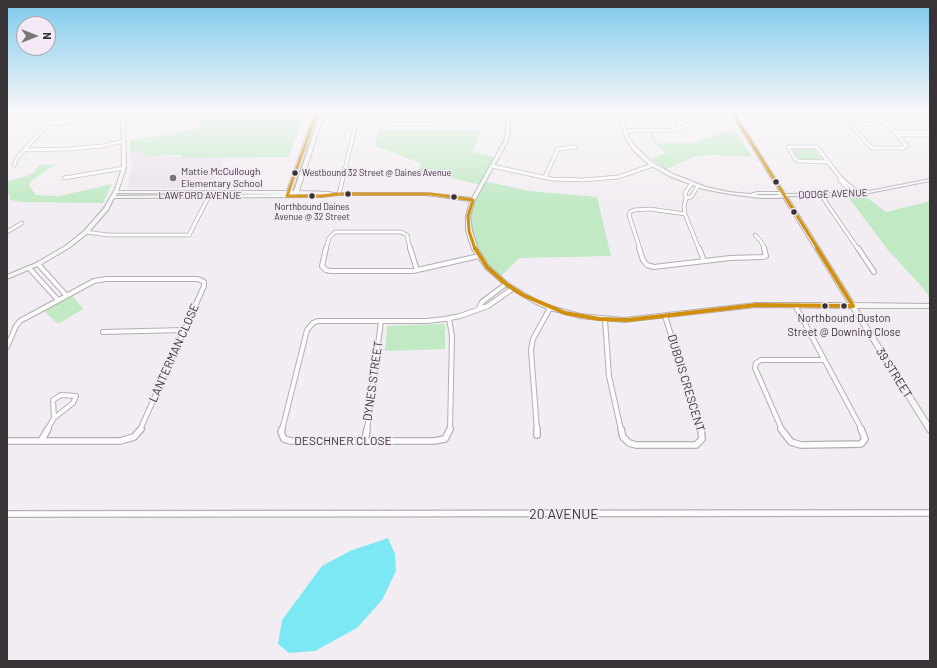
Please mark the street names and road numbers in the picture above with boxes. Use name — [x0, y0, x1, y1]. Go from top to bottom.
street label: DODGE AVENUE — [798, 187, 868, 201]
street label: LAWFORD AVENUE — [158, 190, 242, 202]
street label: LANTERMAN CLOSE — [146, 302, 202, 404]
street label: DUBOIS CRESCENT — [664, 333, 708, 433]
street label: DYNES STREET — [360, 340, 386, 422]
street label: 39 STREET — [873, 345, 915, 401]
street label: DESCHNER CLOSE — [294, 434, 392, 448]
street label: 20 AVENUE — [529, 506, 599, 522]

